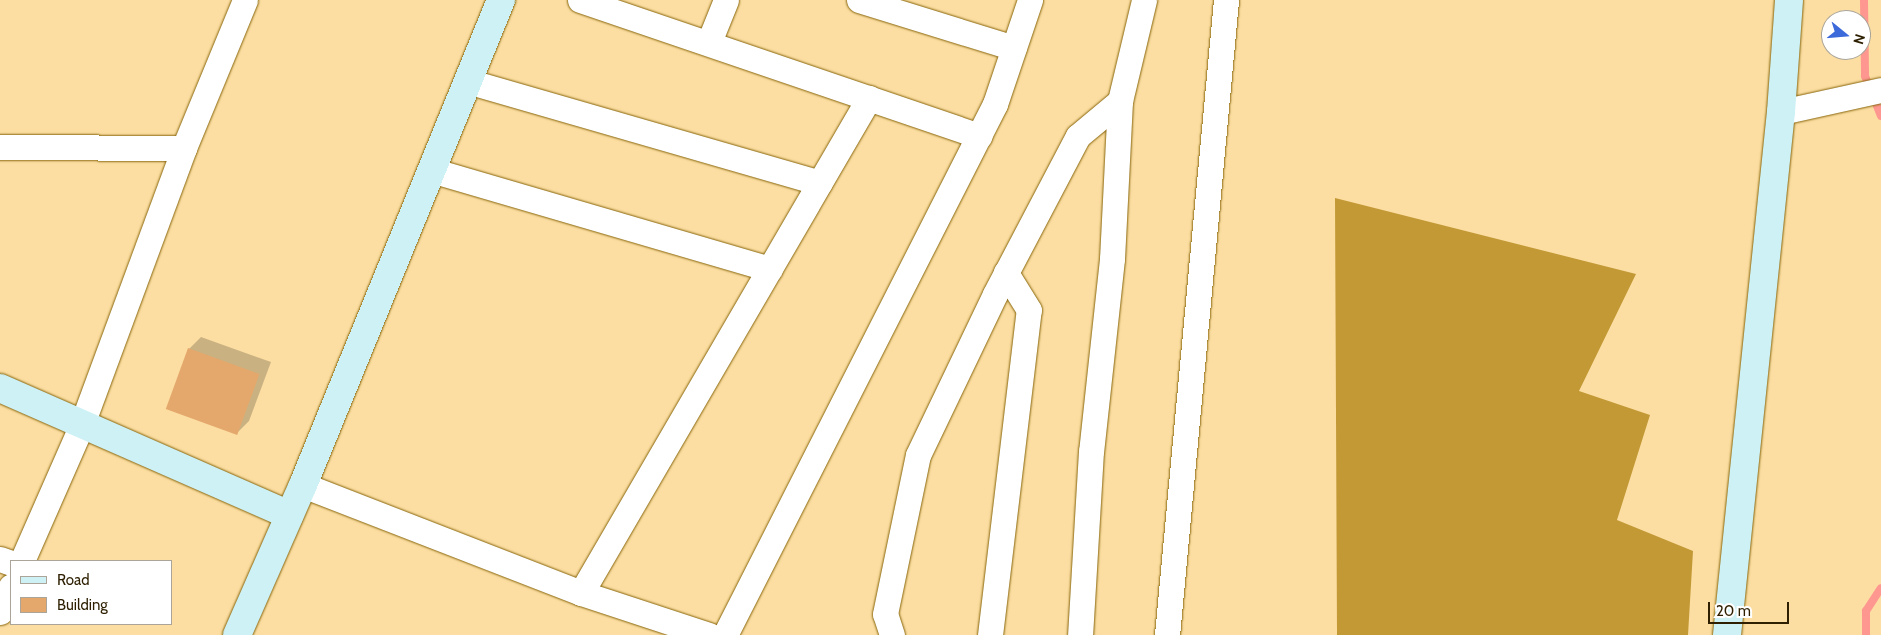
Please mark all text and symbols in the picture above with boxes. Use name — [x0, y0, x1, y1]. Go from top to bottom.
north arrow — [1821, 10, 1871, 60]
text: N — [1849, 32, 1869, 46]
legend — [10, 560, 172, 625]
text: Road — [57, 571, 90, 589]
scale bar — [1711, 592, 1792, 624]
text: Building — [57, 596, 108, 614]
text: 20 m — [1716, 602, 1751, 620]

